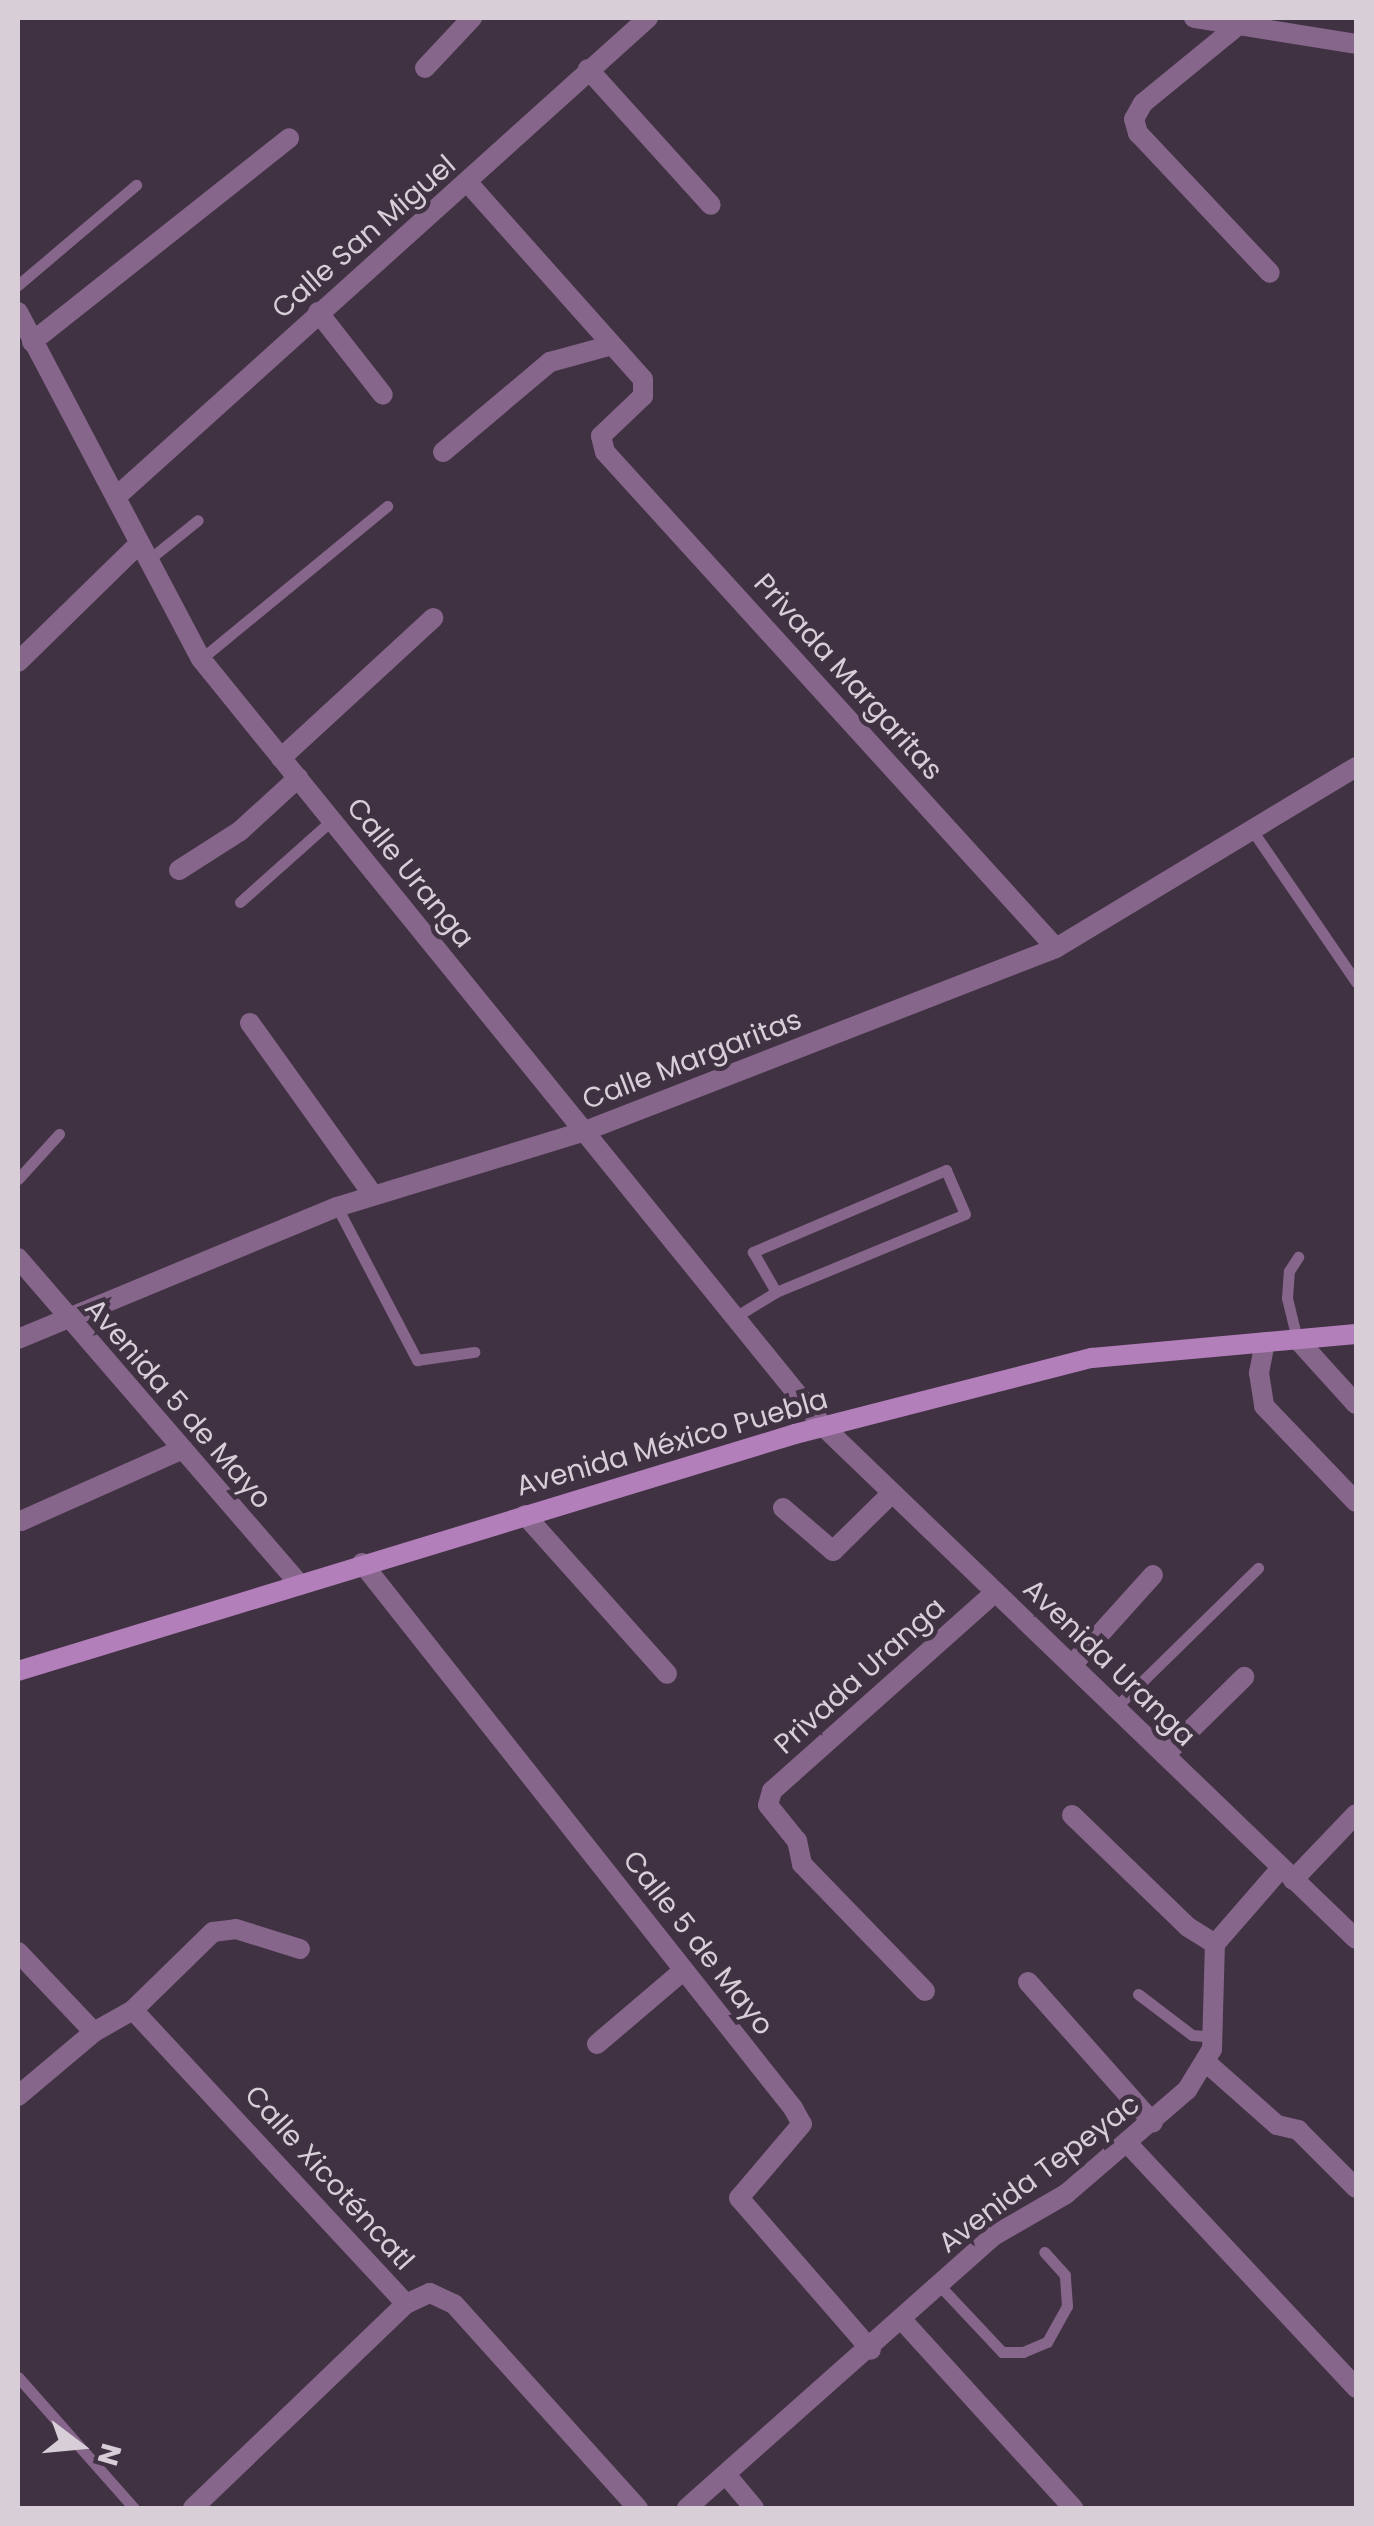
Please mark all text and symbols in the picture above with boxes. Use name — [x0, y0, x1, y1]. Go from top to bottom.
street label: Calle San Miguel — [265, 148, 463, 326]
street label: Privada Margaritas — [747, 567, 949, 787]
street label: Calle Uranga — [339, 791, 481, 955]
street label: Calle Margaritas — [578, 1003, 806, 1117]
street label: Avenida 5 de Mayo — [78, 1292, 278, 1516]
street label: Avenida México Puebla — [512, 1382, 832, 1504]
street label: Avenida Uranga — [1016, 1572, 1202, 1754]
street label: Privada Uranga — [768, 1591, 952, 1761]
street label: Calle 5 de Mayo — [616, 1844, 780, 2042]
street label: Calle Xicoténcatl — [237, 2079, 421, 2277]
street label: Avenida Tepeyac — [932, 2088, 1146, 2260]
north arrow — [30, 2396, 130, 2496]
text: N — [88, 2439, 131, 2470]

